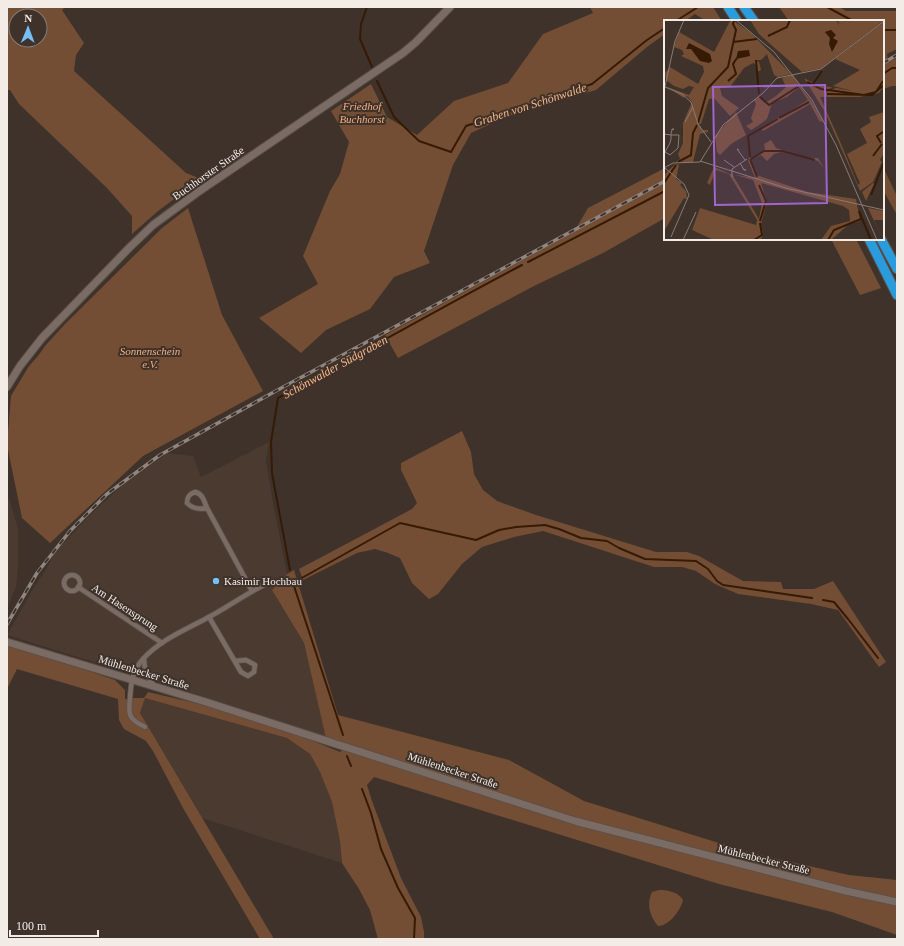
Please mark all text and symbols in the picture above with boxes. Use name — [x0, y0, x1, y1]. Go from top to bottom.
north arrow — [8, 8, 48, 48]
text: N — [24, 12, 32, 24]
inset map — [664, 20, 884, 240]
water label: Graben von Schönwalde — [472, 80, 589, 130]
park label: Friedhof Buchhorst — [339, 100, 386, 125]
street label: Buchhorster Straße — [170, 144, 246, 202]
water label: Schönwalder Südgraben — [280, 332, 390, 402]
park label: Sonnenschein e.V. — [120, 345, 181, 370]
place label: Kasimir Hochbau — [224, 575, 302, 587]
marker: Kasimir Hochbau — [211, 576, 221, 586]
street label: Am Hasensprung — [90, 581, 161, 633]
street label: Mühlenbecker Straße — [97, 652, 191, 692]
street label: Mühlenbecker Straße — [406, 750, 500, 790]
street label: Mühlenbecker Straße — [717, 842, 811, 876]
scale bar — [10, 912, 98, 938]
text: 100 m — [16, 919, 47, 933]

